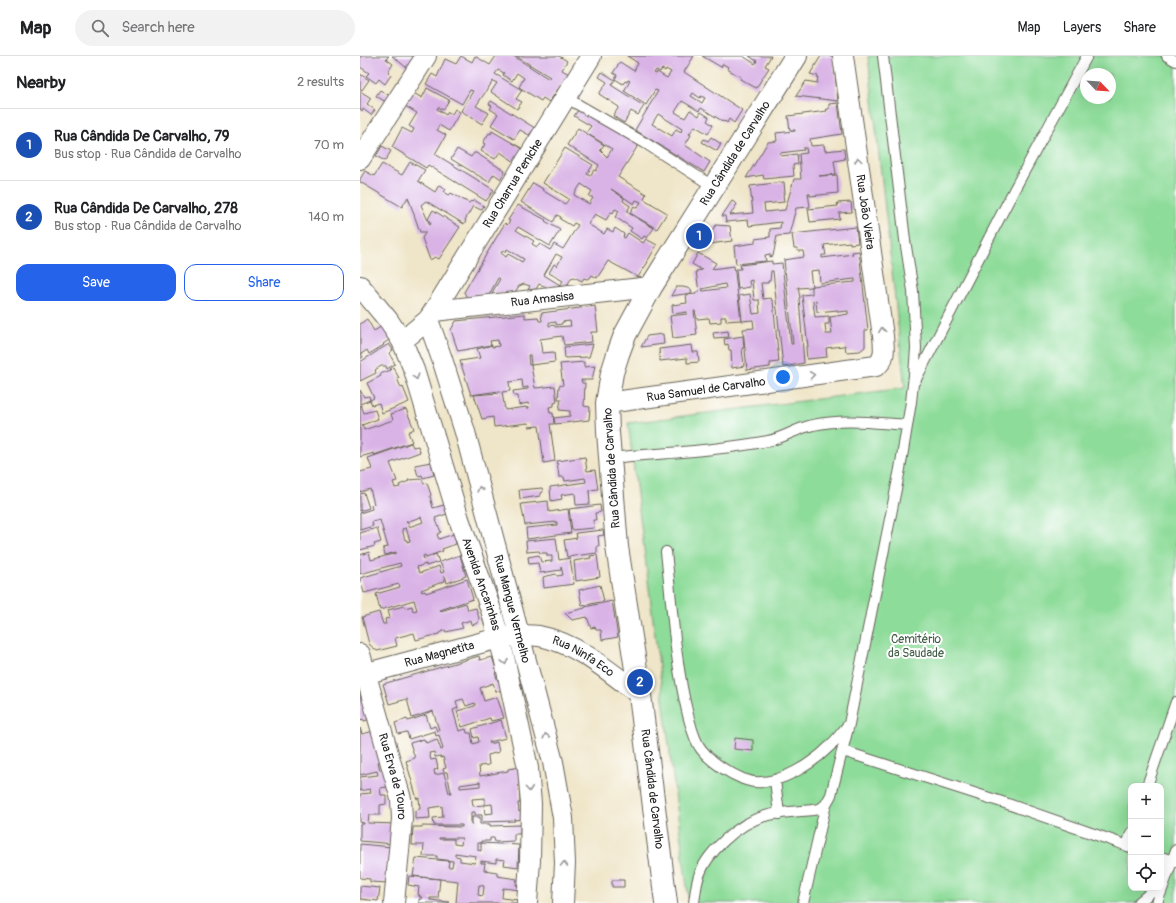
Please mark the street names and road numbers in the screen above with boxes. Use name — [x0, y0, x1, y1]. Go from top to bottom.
street label: Rua Cândida de Carvalho — [697, 97, 774, 208]
street label: Rua Charrua Peniche — [479, 136, 546, 231]
street label: Rua João Vieira — [852, 173, 878, 251]
street label: Rua Amasisa — [510, 288, 575, 310]
street label: Rua Samuel de Carvalho — [646, 374, 767, 405]
street label: Rua Cândida de Carvalho — [600, 407, 624, 529]
street label: Avenida Ancarinhas — [459, 535, 504, 633]
street label: Rua Mangue Vermelho — [491, 553, 534, 665]
street label: Rua Ninfa Eco — [550, 632, 618, 680]
street label: Rua Magnetita — [403, 637, 476, 670]
street label: Rua Cândida de Carvalho — [637, 728, 667, 850]
street label: Rua Erva de Touro — [375, 731, 410, 821]

